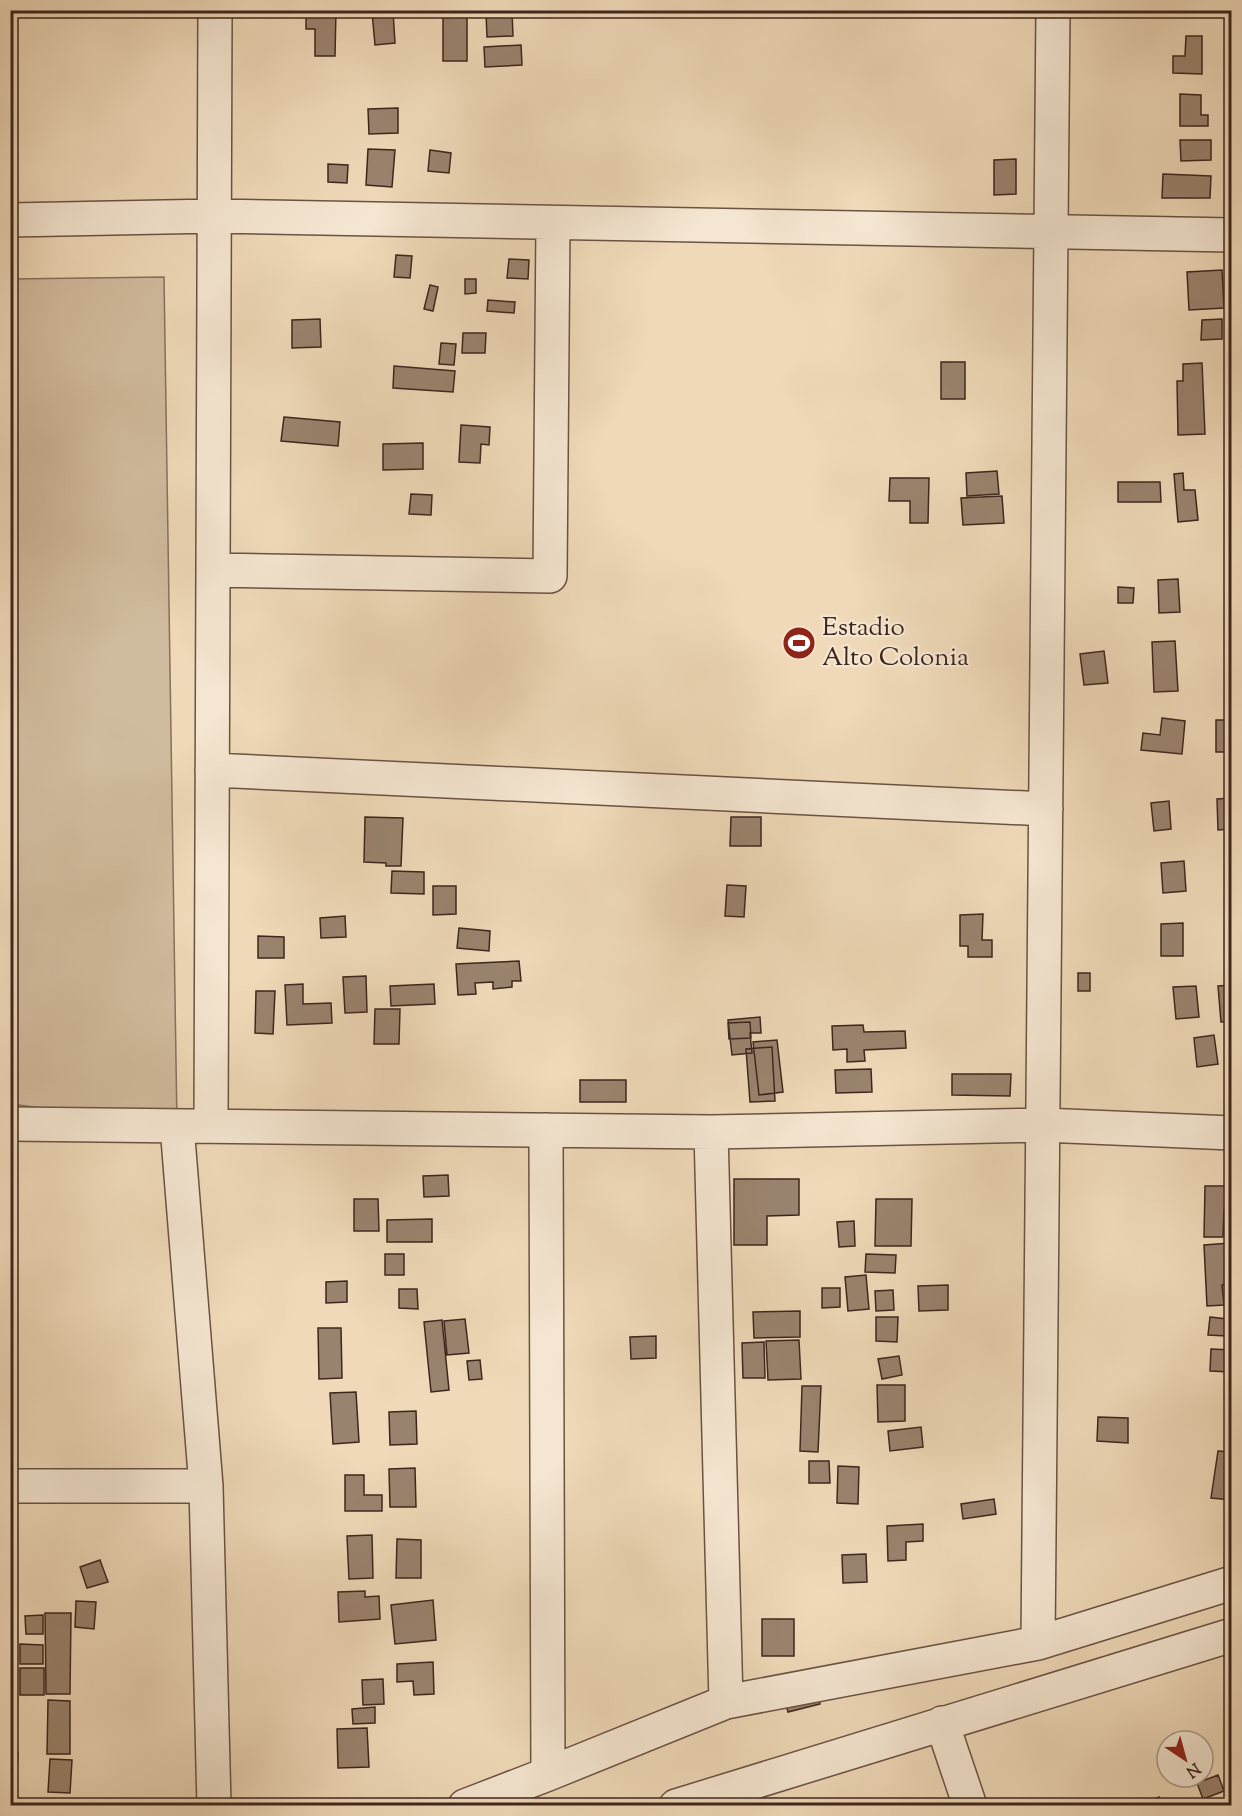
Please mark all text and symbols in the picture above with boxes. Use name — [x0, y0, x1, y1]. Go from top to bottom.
place label: Estadio Alto Colonia — [822, 610, 969, 677]
sports icon: Estadio Alto Colonia — [781, 625, 817, 661]
north arrow — [1155, 1729, 1215, 1789]
text: N — [1180, 1756, 1204, 1782]

